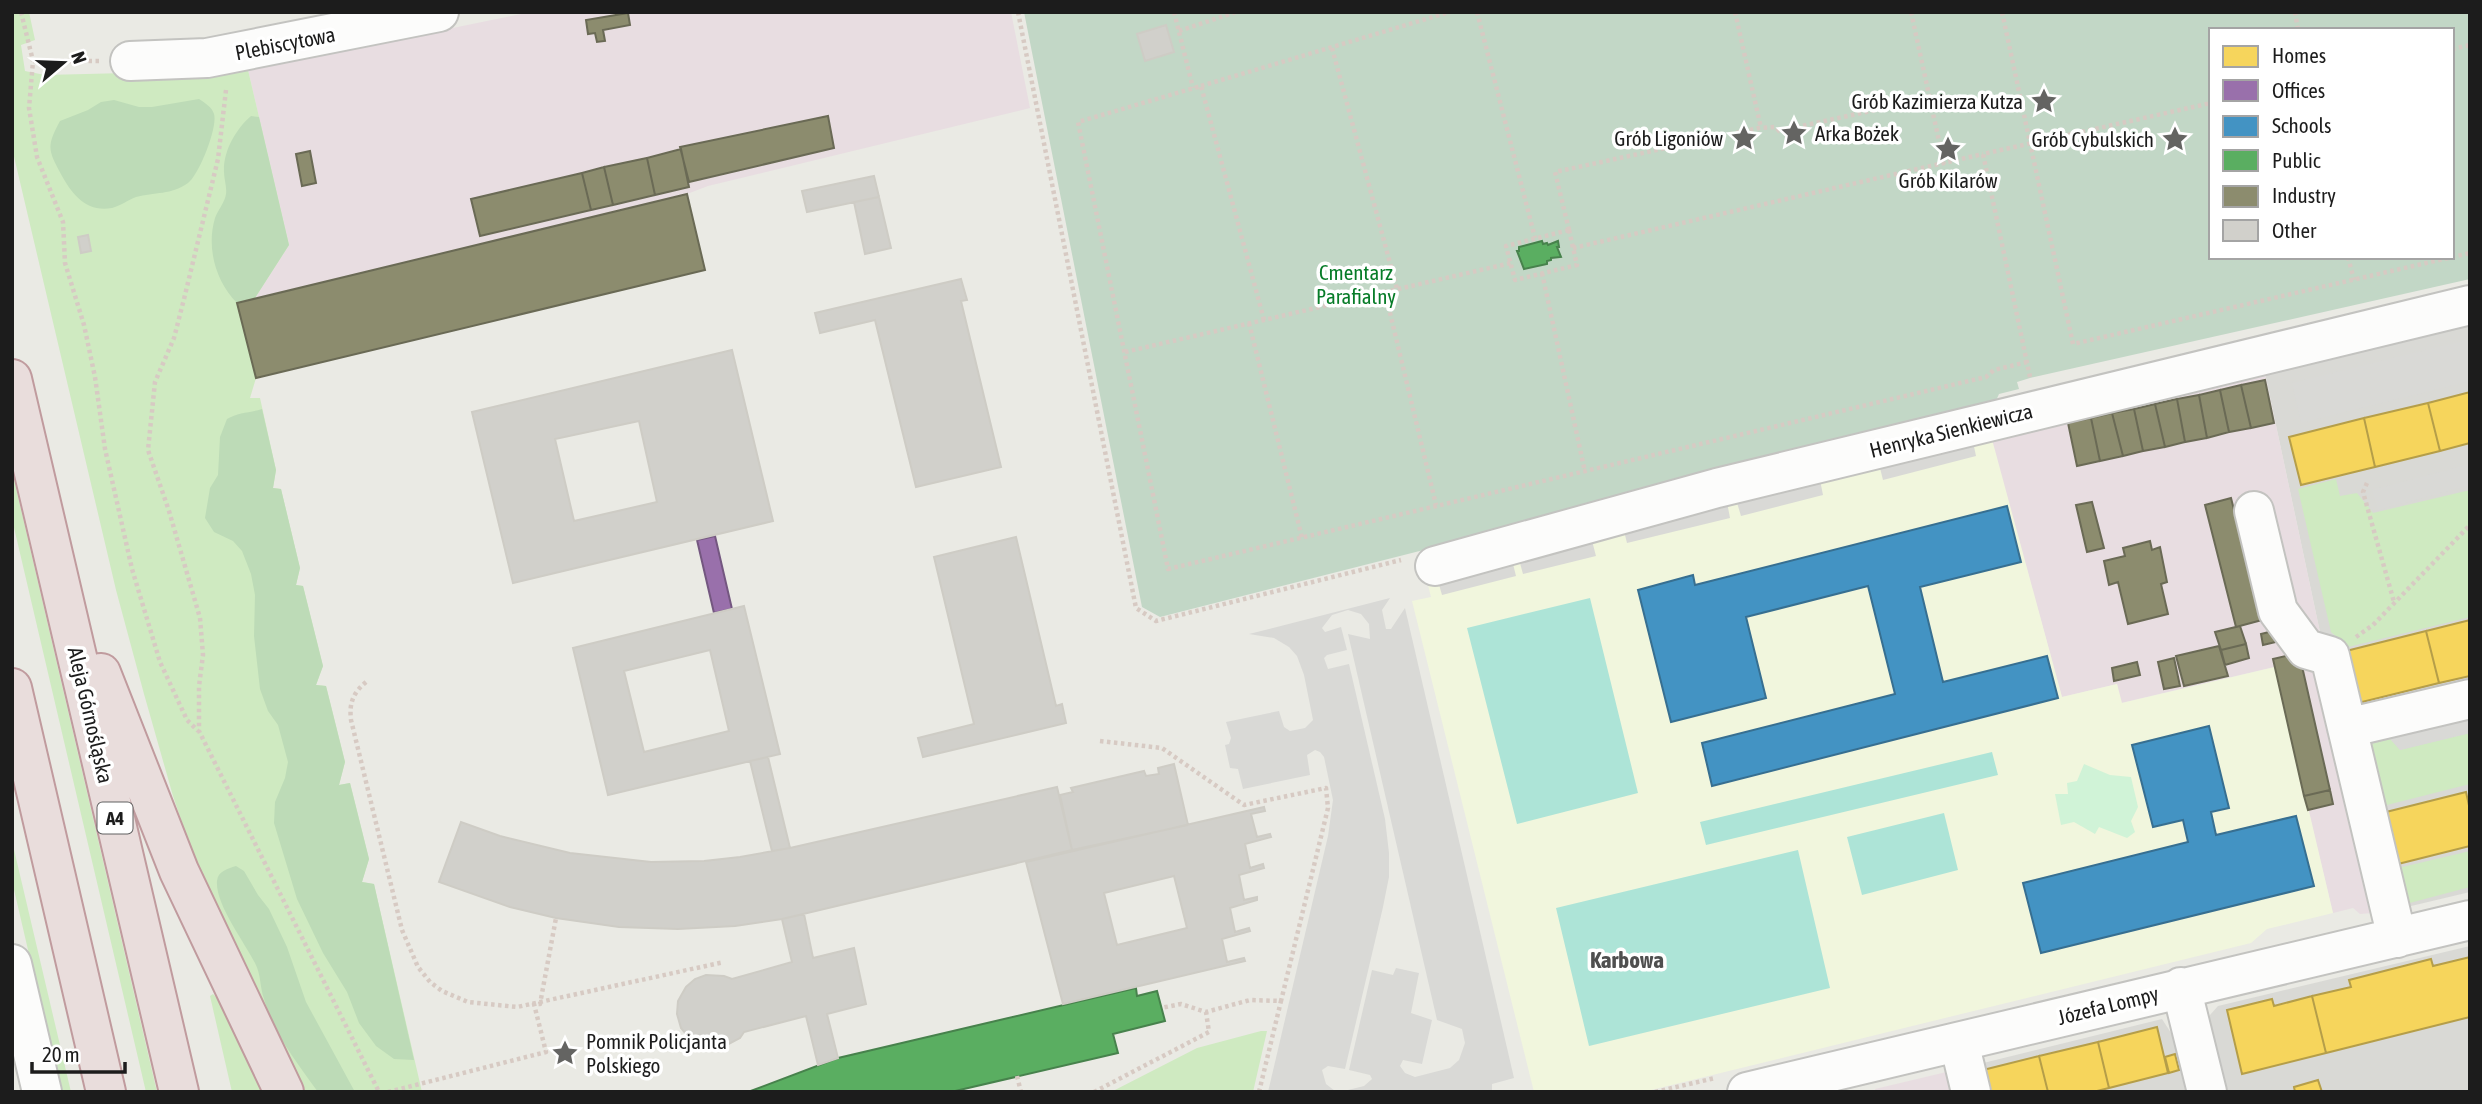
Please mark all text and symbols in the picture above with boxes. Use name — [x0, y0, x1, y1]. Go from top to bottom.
street label: Plebiscytowa — [233, 22, 337, 64]
north arrow — [28, 28, 98, 98]
legend — [2209, 28, 2454, 259]
text: Homes — [2272, 43, 2326, 67]
text: N — [67, 49, 91, 66]
text: Offices — [2272, 78, 2325, 102]
place icon: Grób Kazimierza Kutza — [2029, 86, 2059, 116]
place label: Grób Kazimierza Kutza — [1851, 89, 2023, 113]
text: Schools — [2272, 113, 2332, 137]
place icon: Arka Bożek — [1779, 118, 1809, 148]
place label: Arka Bożek — [1815, 121, 1899, 145]
place icon: Grób Ligoniów — [1729, 123, 1759, 153]
place icon: Grób Cybulskich — [2160, 124, 2190, 154]
place label: Grób Ligoniów — [1614, 126, 1723, 150]
place label: Grób Cybulskich — [2031, 127, 2154, 151]
place icon: Grób Kilarów — [1933, 134, 1963, 164]
text: Public — [2272, 148, 2321, 172]
place label: Grób Kilarów — [1899, 168, 1998, 192]
text: Industry — [2272, 183, 2336, 207]
text: Other — [2272, 218, 2317, 242]
park label: Cmentarz Parafialny — [1316, 260, 1396, 308]
street label: Henryka Sienkiewicza — [1867, 398, 2035, 462]
street label: Aleja Górnośląska — [64, 645, 118, 785]
road number: A4 — [97, 803, 132, 834]
district label: Karbowa — [1590, 947, 1664, 973]
street label: Józefa Lompy — [2055, 981, 2161, 1029]
place label: Pomnik Policjanta Polskiego — [586, 1029, 727, 1077]
scale bar — [32, 1030, 124, 1074]
place icon: Pomnik Policjanta Polskiego — [550, 1038, 580, 1068]
text: 20 m — [42, 1042, 80, 1066]

